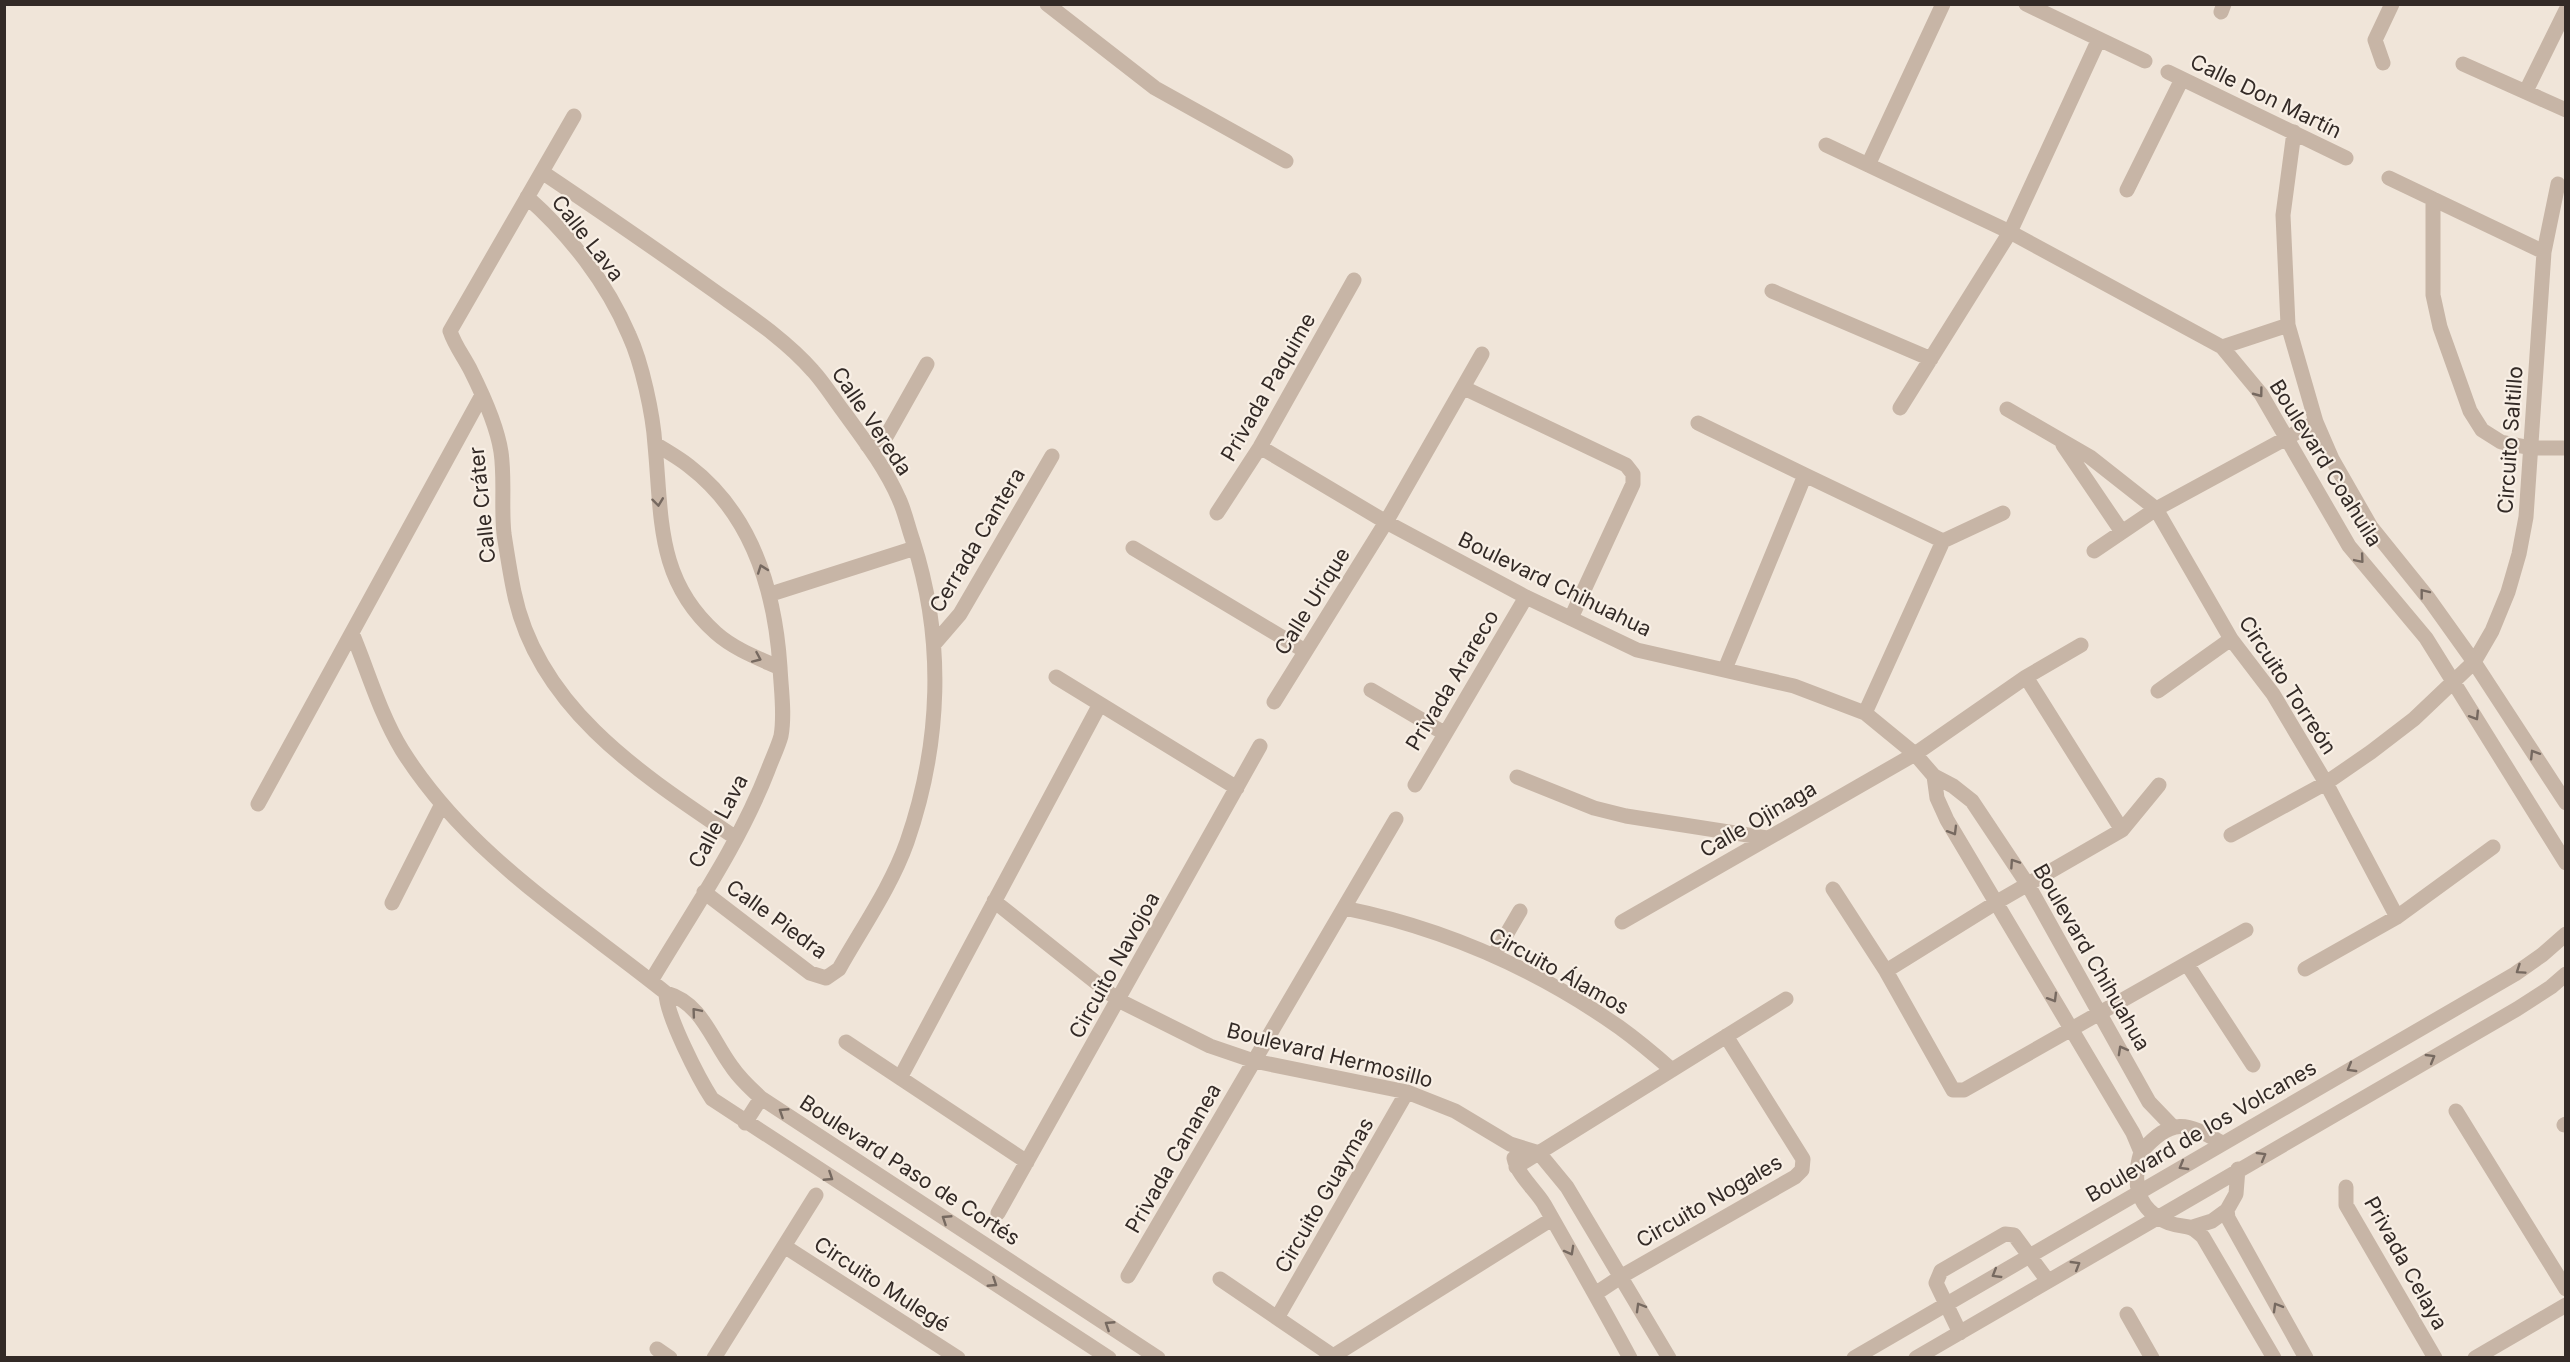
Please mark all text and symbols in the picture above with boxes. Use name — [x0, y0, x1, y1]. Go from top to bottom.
street label: Calle Don Martín — [2186, 49, 2346, 143]
street label: Calle Lava — [547, 190, 629, 286]
street label: Privada Paquime — [1215, 308, 1321, 466]
street label: Calle Vereda — [827, 362, 917, 480]
street label: Circuito Saltillo — [2492, 365, 2528, 515]
street label: Boulevard Coahuila — [2264, 375, 2388, 551]
one-way arrow — [2252, 386, 2263, 397]
street label: Calle Cráter — [463, 445, 501, 565]
street label: Cerrada Cantera — [924, 463, 1030, 617]
one-way arrow — [652, 497, 664, 507]
street label: Boulevard Chihuahua — [1454, 526, 1656, 642]
street label: Calle Urique — [1269, 543, 1355, 659]
one-way arrow — [2353, 552, 2364, 563]
one-way arrow — [757, 565, 770, 575]
one-way arrow — [2421, 589, 2432, 600]
street label: Privada Arareco — [1400, 605, 1504, 755]
street label: Circuito Torreón — [2234, 611, 2342, 759]
one-way arrow — [751, 650, 762, 662]
one-way arrow — [2468, 710, 2480, 720]
one-way arrow — [2529, 750, 2541, 760]
street label: Calle Lava — [683, 770, 753, 872]
street label: Calle Ojinaga — [1695, 776, 1821, 862]
one-way arrow — [1946, 825, 1958, 835]
one-way arrow — [2010, 859, 2021, 870]
street label: Boulevard Chihuahua — [2028, 859, 2156, 1055]
street label: Calle Piedra — [722, 874, 832, 964]
street label: Circuito Navojoa — [1063, 887, 1165, 1043]
street label: Circuito Álamos — [1485, 921, 1634, 1020]
one-way arrow — [2516, 963, 2527, 974]
one-way arrow — [2046, 992, 2057, 1002]
one-way arrow — [692, 1008, 703, 1019]
street label: Boulevard Hermosillo — [1224, 1017, 1436, 1093]
one-way arrow — [2118, 1046, 2129, 1057]
one-way arrow — [2425, 1054, 2435, 1066]
street label: Boulevard de los Volcanes — [2081, 1055, 2321, 1207]
one-way arrow — [2347, 1061, 2357, 1073]
street label: Privada Cananea — [1120, 1079, 1226, 1237]
street label: Boulevard Paso de Cortés — [795, 1089, 1025, 1251]
one-way arrow — [779, 1108, 789, 1120]
street label: Circuito Guaymas — [1269, 1113, 1379, 1277]
street label: Circuito Nogales — [1632, 1149, 1786, 1253]
one-way arrow — [2256, 1151, 2266, 1163]
one-way arrow — [2178, 1159, 2189, 1170]
one-way arrow — [823, 1170, 834, 1181]
street label: Privada Celaya — [2359, 1192, 2453, 1334]
one-way arrow — [942, 1214, 952, 1226]
street label: Circuito Mulegé — [810, 1231, 954, 1337]
one-way arrow — [1563, 1245, 1574, 1256]
one-way arrow — [2070, 1261, 2080, 1273]
one-way arrow — [1992, 1267, 2002, 1279]
one-way arrow — [987, 1276, 997, 1288]
one-way arrow — [1636, 1303, 1647, 1313]
one-way arrow — [2273, 1303, 2284, 1313]
one-way arrow — [1105, 1321, 1116, 1332]

